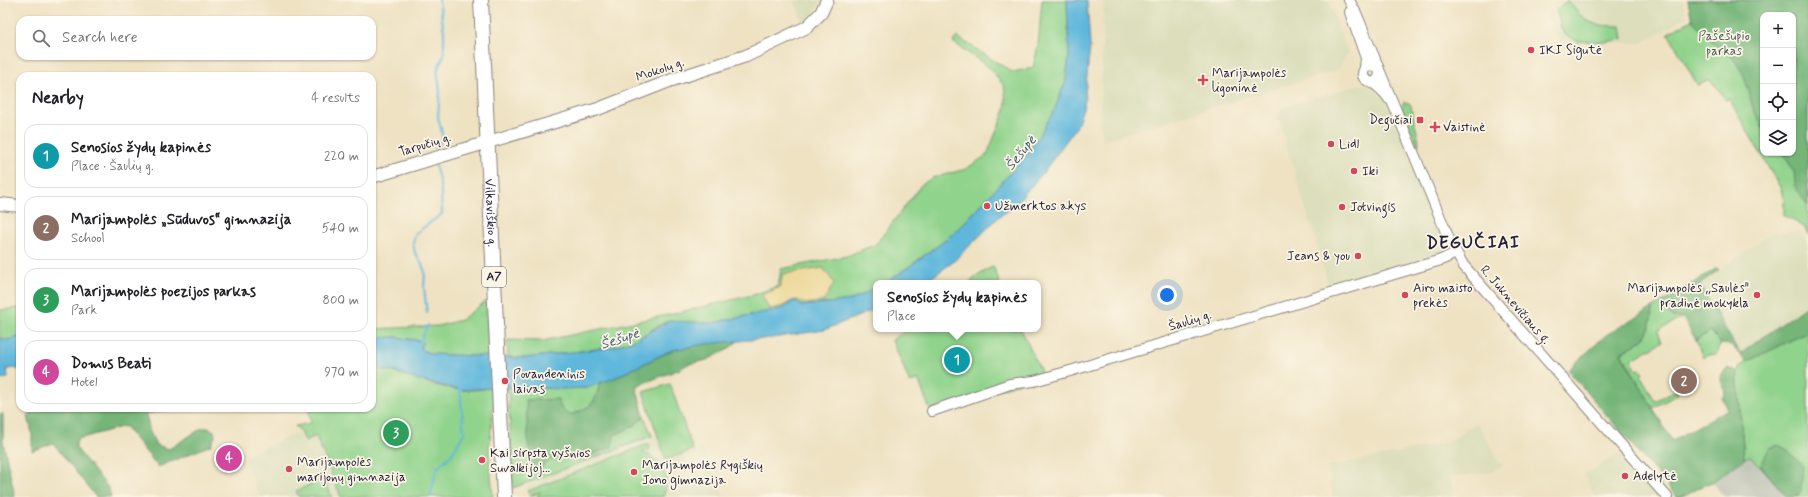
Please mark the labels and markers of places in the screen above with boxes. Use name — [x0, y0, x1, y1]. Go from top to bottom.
place label: IKI Sigutė — [1539, 42, 1602, 60]
marker: IKI Sigutė — [1526, 45, 1536, 55]
place label: Marijampolės ligoninė — [1212, 65, 1287, 97]
marker: Marijampolės ligoninė — [1197, 74, 1209, 86]
place label: Degučiai — [1369, 112, 1412, 131]
marker: Degučiai — [1415, 115, 1425, 125]
place label: Vaistinė — [1443, 119, 1485, 136]
marker: Vaistinė — [1430, 122, 1440, 132]
place label: Lidl — [1339, 136, 1359, 153]
marker: Lidl — [1326, 139, 1336, 149]
place label: Iki — [1362, 163, 1378, 180]
marker: Iki — [1349, 166, 1359, 176]
place label: Užmerktos akys — [995, 198, 1086, 215]
place label: Jotvingis — [1350, 199, 1396, 218]
marker: Užmerktos akys — [982, 201, 992, 211]
marker: Jotvingis — [1337, 202, 1347, 212]
place label: Jeans & you — [1287, 248, 1350, 265]
marker: Jeans & you — [1353, 251, 1363, 261]
place label: Airo maisto prekės — [1413, 280, 1473, 312]
place label: Marijampolės ,,Saulės" pradinė mokykla — [1628, 280, 1749, 312]
marker: Airo maisto prekės — [1400, 290, 1410, 300]
marker: Marijampolės ,,Saulės" pradinė mokykla — [1752, 290, 1762, 300]
pin: 1 — [944, 345, 970, 375]
place label: Povandeninis laivas — [513, 366, 585, 398]
pin: 2 — [1671, 366, 1697, 396]
marker: Povandeninis laivas — [500, 376, 510, 386]
pin: 3 — [383, 418, 409, 448]
pin: 4 — [216, 443, 242, 473]
place label: Kai sirpsta vyšnios Suvalkijoj... — [490, 445, 591, 477]
place label: Marijampolės marijonų gimnazija — [297, 454, 406, 486]
marker: Kai sirpsta vyšnios Suvalkijoj... — [477, 455, 487, 465]
place label: Marijampolės Rygiškių Jono gimnazija — [642, 457, 763, 490]
marker: Marijampolės marijonų gimnazija — [284, 464, 294, 474]
marker: Marijampolės Rygiškių Jono gimnazija — [629, 467, 639, 477]
place label: Adelytė — [1633, 468, 1677, 485]
marker: Adelytė — [1620, 471, 1630, 481]

